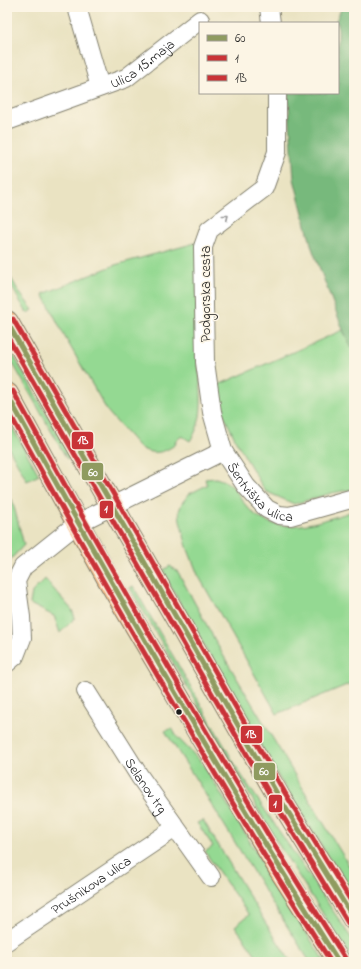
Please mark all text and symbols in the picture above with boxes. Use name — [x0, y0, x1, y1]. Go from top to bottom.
legend — [199, 22, 339, 94]
text: 60 — [235, 30, 245, 48]
street label: Ulica 15.maja — [108, 34, 180, 95]
text: 1 — [235, 50, 239, 68]
text: 1B — [235, 70, 247, 88]
one-way arrow — [221, 215, 228, 222]
street label: Podgorska cesta — [196, 246, 218, 342]
line badge: 1B — [71, 431, 94, 450]
text: 1B — [78, 433, 89, 449]
street label: Šentviška ulica — [221, 458, 294, 528]
line badge: 60 — [81, 462, 104, 481]
text: 60 — [87, 465, 98, 481]
line badge: 1 — [99, 500, 114, 519]
text: 1 — [104, 502, 108, 518]
unlabelled marker — [174, 707, 184, 717]
line badge: 1B — [240, 725, 263, 744]
text: 1B — [246, 727, 257, 743]
street label: Selanov trg — [118, 754, 172, 819]
line badge: 60 — [253, 762, 276, 781]
text: 60 — [258, 764, 269, 780]
line badge: 1 — [268, 794, 283, 813]
text: 1 — [273, 797, 277, 813]
street label: Prušnikova ulica — [47, 851, 136, 920]

